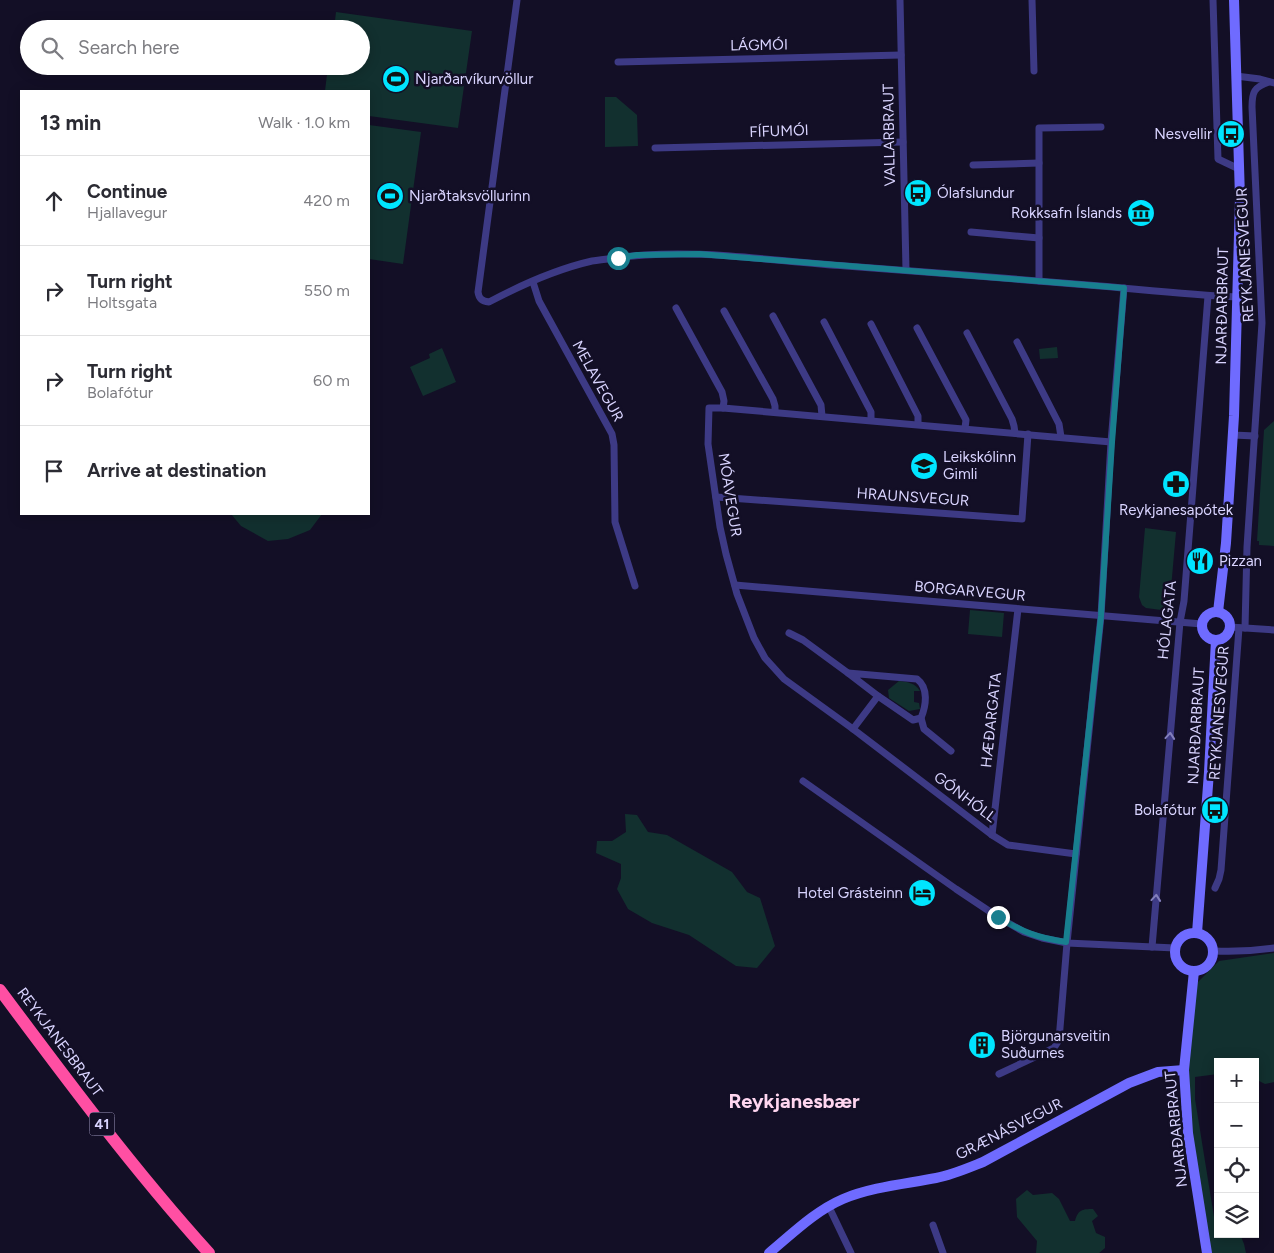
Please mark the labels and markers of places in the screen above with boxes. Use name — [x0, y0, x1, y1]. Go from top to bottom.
sports icon: Njarðarvíkurvöllur — [381, 64, 411, 94]
place label: Njarðarvíkurvöllur — [415, 70, 533, 88]
bus stop icon: Nesvellir — [1216, 119, 1246, 149]
place label: Nesvellir — [1154, 125, 1212, 143]
bus stop icon: Ólafslundur — [903, 178, 933, 208]
sports icon: Njarðtaksvöllurinn — [375, 181, 405, 211]
place label: Ólafslundur — [937, 184, 1014, 202]
place label: Njarðtaksvöllurinn — [409, 187, 530, 205]
museum icon: Rokksafn Íslands — [1126, 198, 1156, 228]
place label: Rokksafn Íslands — [1011, 204, 1122, 222]
place label: Leikskólinn Gimli — [943, 448, 1016, 483]
school or university icon: Leikskólinn Gimli — [909, 451, 939, 481]
pharmacy icon: Reykjanesapótek — [1161, 469, 1191, 499]
place label: Reykjanesapótek — [1119, 501, 1234, 519]
restaurant icon: Pizzan — [1185, 546, 1215, 576]
place label: Pizzan — [1219, 552, 1262, 570]
bus stop icon: Bolafótur — [1200, 795, 1230, 825]
place label: Bolafótur — [1134, 801, 1196, 819]
hotel icon: Hotel Grásteinn — [907, 878, 937, 908]
place label: Hotel Grásteinn — [797, 884, 903, 902]
place label: Björgunarsveitin Suðurnes — [1001, 1027, 1110, 1062]
building icon: Björgunarsveitin Suðurnes — [967, 1030, 997, 1060]

